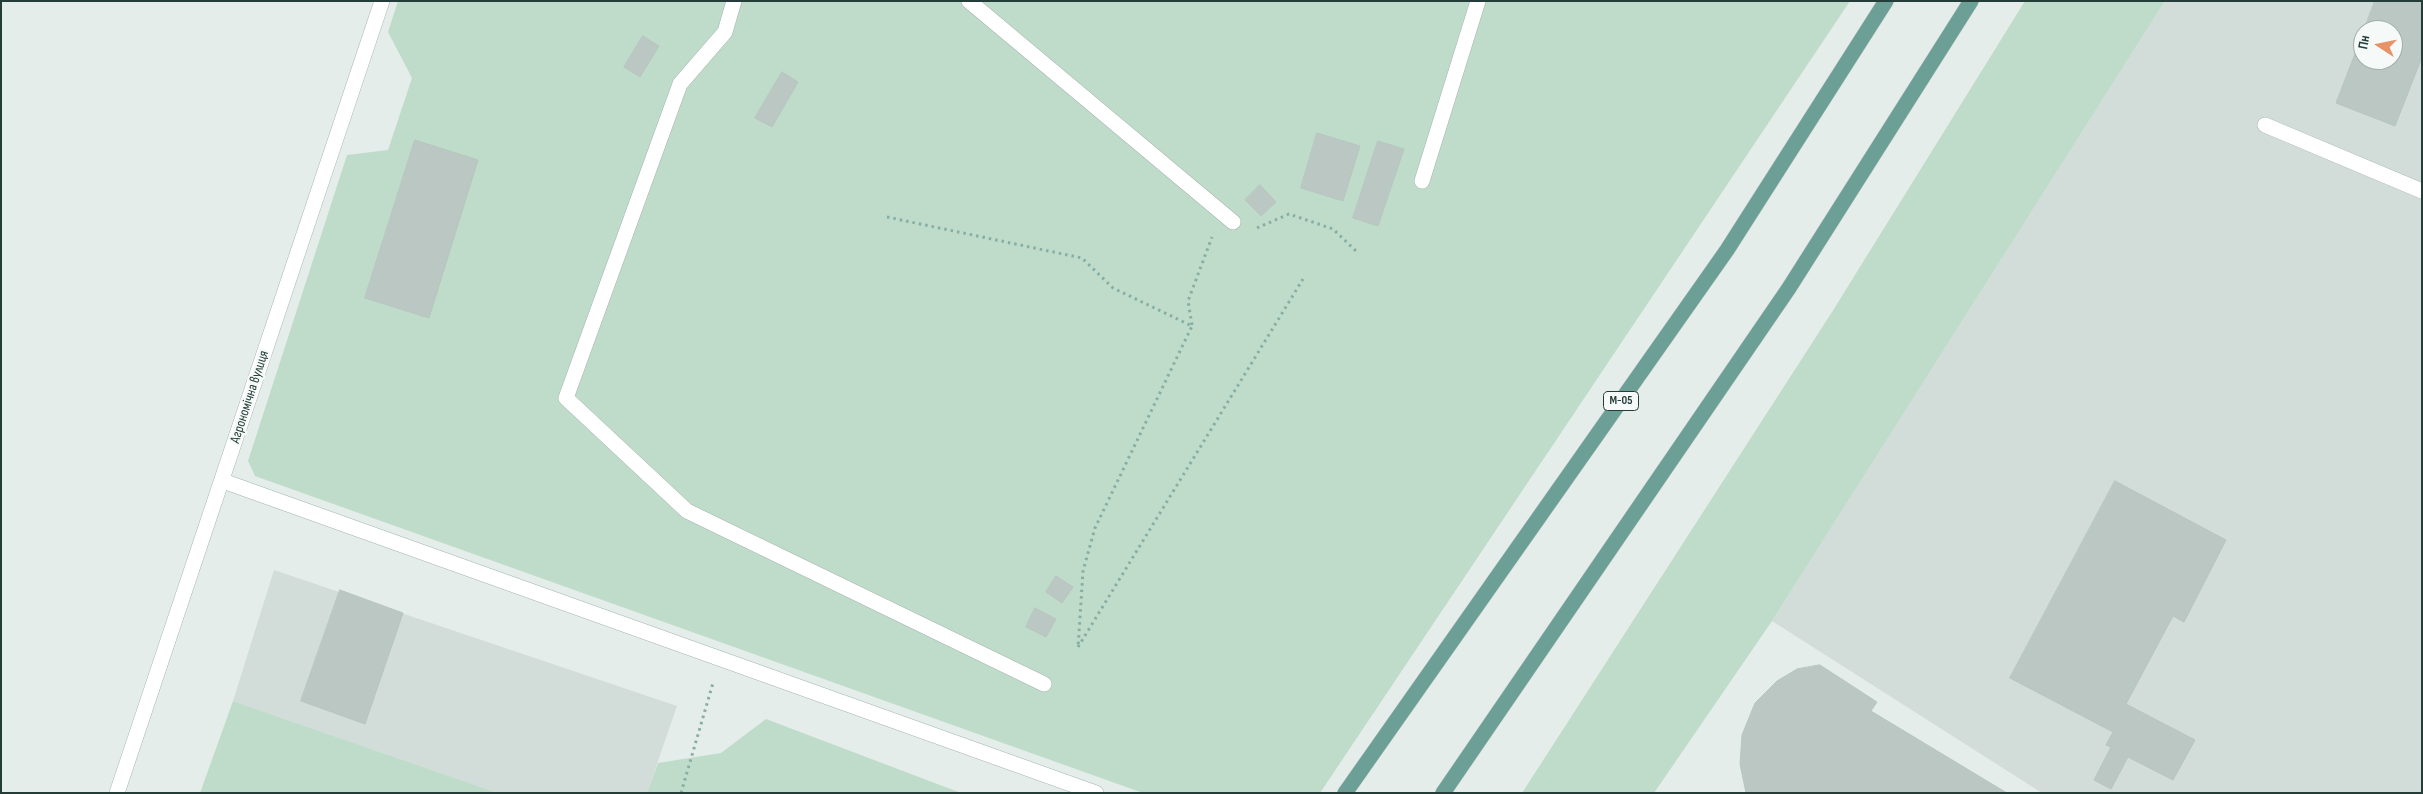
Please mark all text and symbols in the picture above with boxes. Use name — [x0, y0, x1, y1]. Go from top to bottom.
north arrow — [2353, 20, 2403, 70]
text: Пн — [2354, 34, 2373, 51]
street label: Агрономічна вулиця — [227, 349, 273, 445]
road number: М-05 — [1604, 392, 1638, 411]

